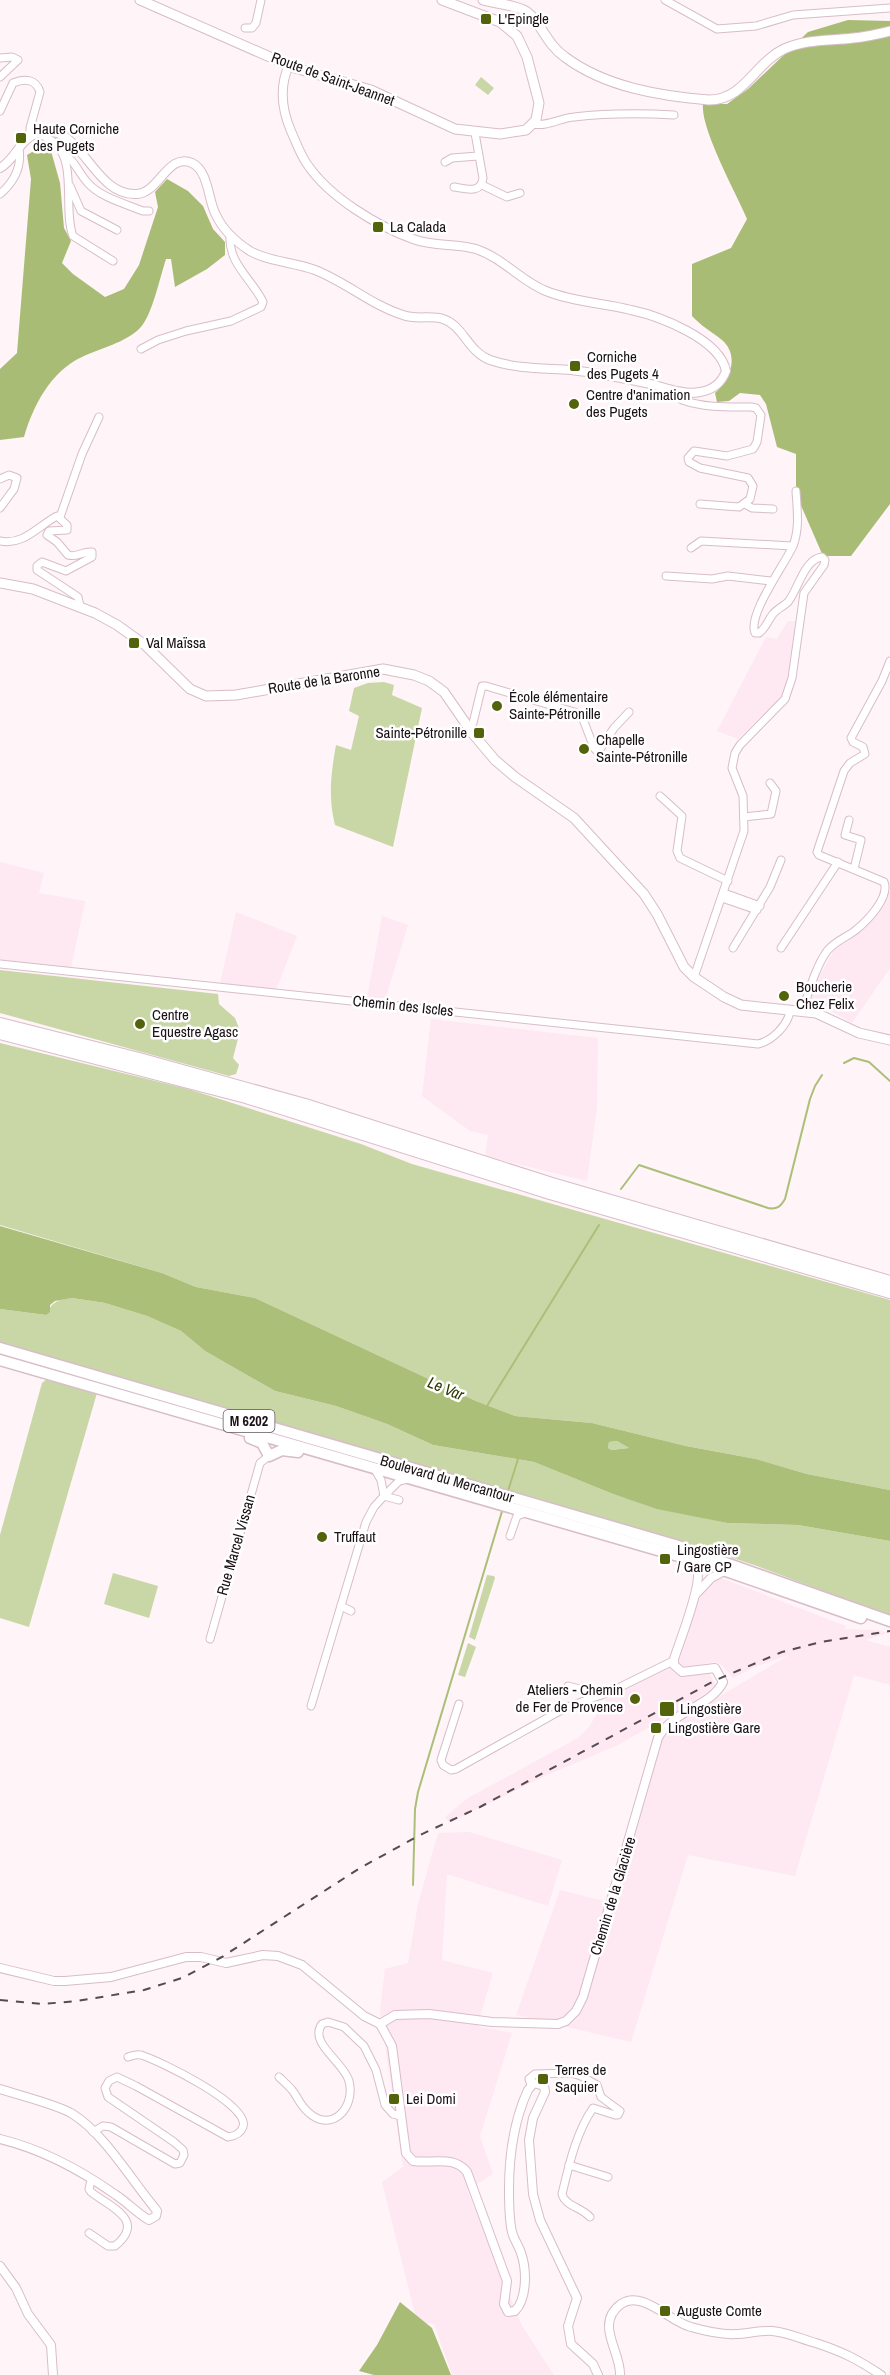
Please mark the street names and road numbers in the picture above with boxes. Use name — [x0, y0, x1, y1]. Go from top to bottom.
street label: Route de Saint-Jeannet — [269, 46, 398, 111]
street label: Route de la Baronne — [267, 660, 381, 699]
street label: Chemin des Iscles — [352, 990, 454, 1021]
road number: M 6202 — [224, 1410, 274, 1432]
street label: Boulevard du Mercantour — [378, 1449, 516, 1508]
street label: Rue Marcel Vissan — [211, 1492, 260, 1598]
street label: Chemin de la Glacière — [584, 1834, 641, 1958]

